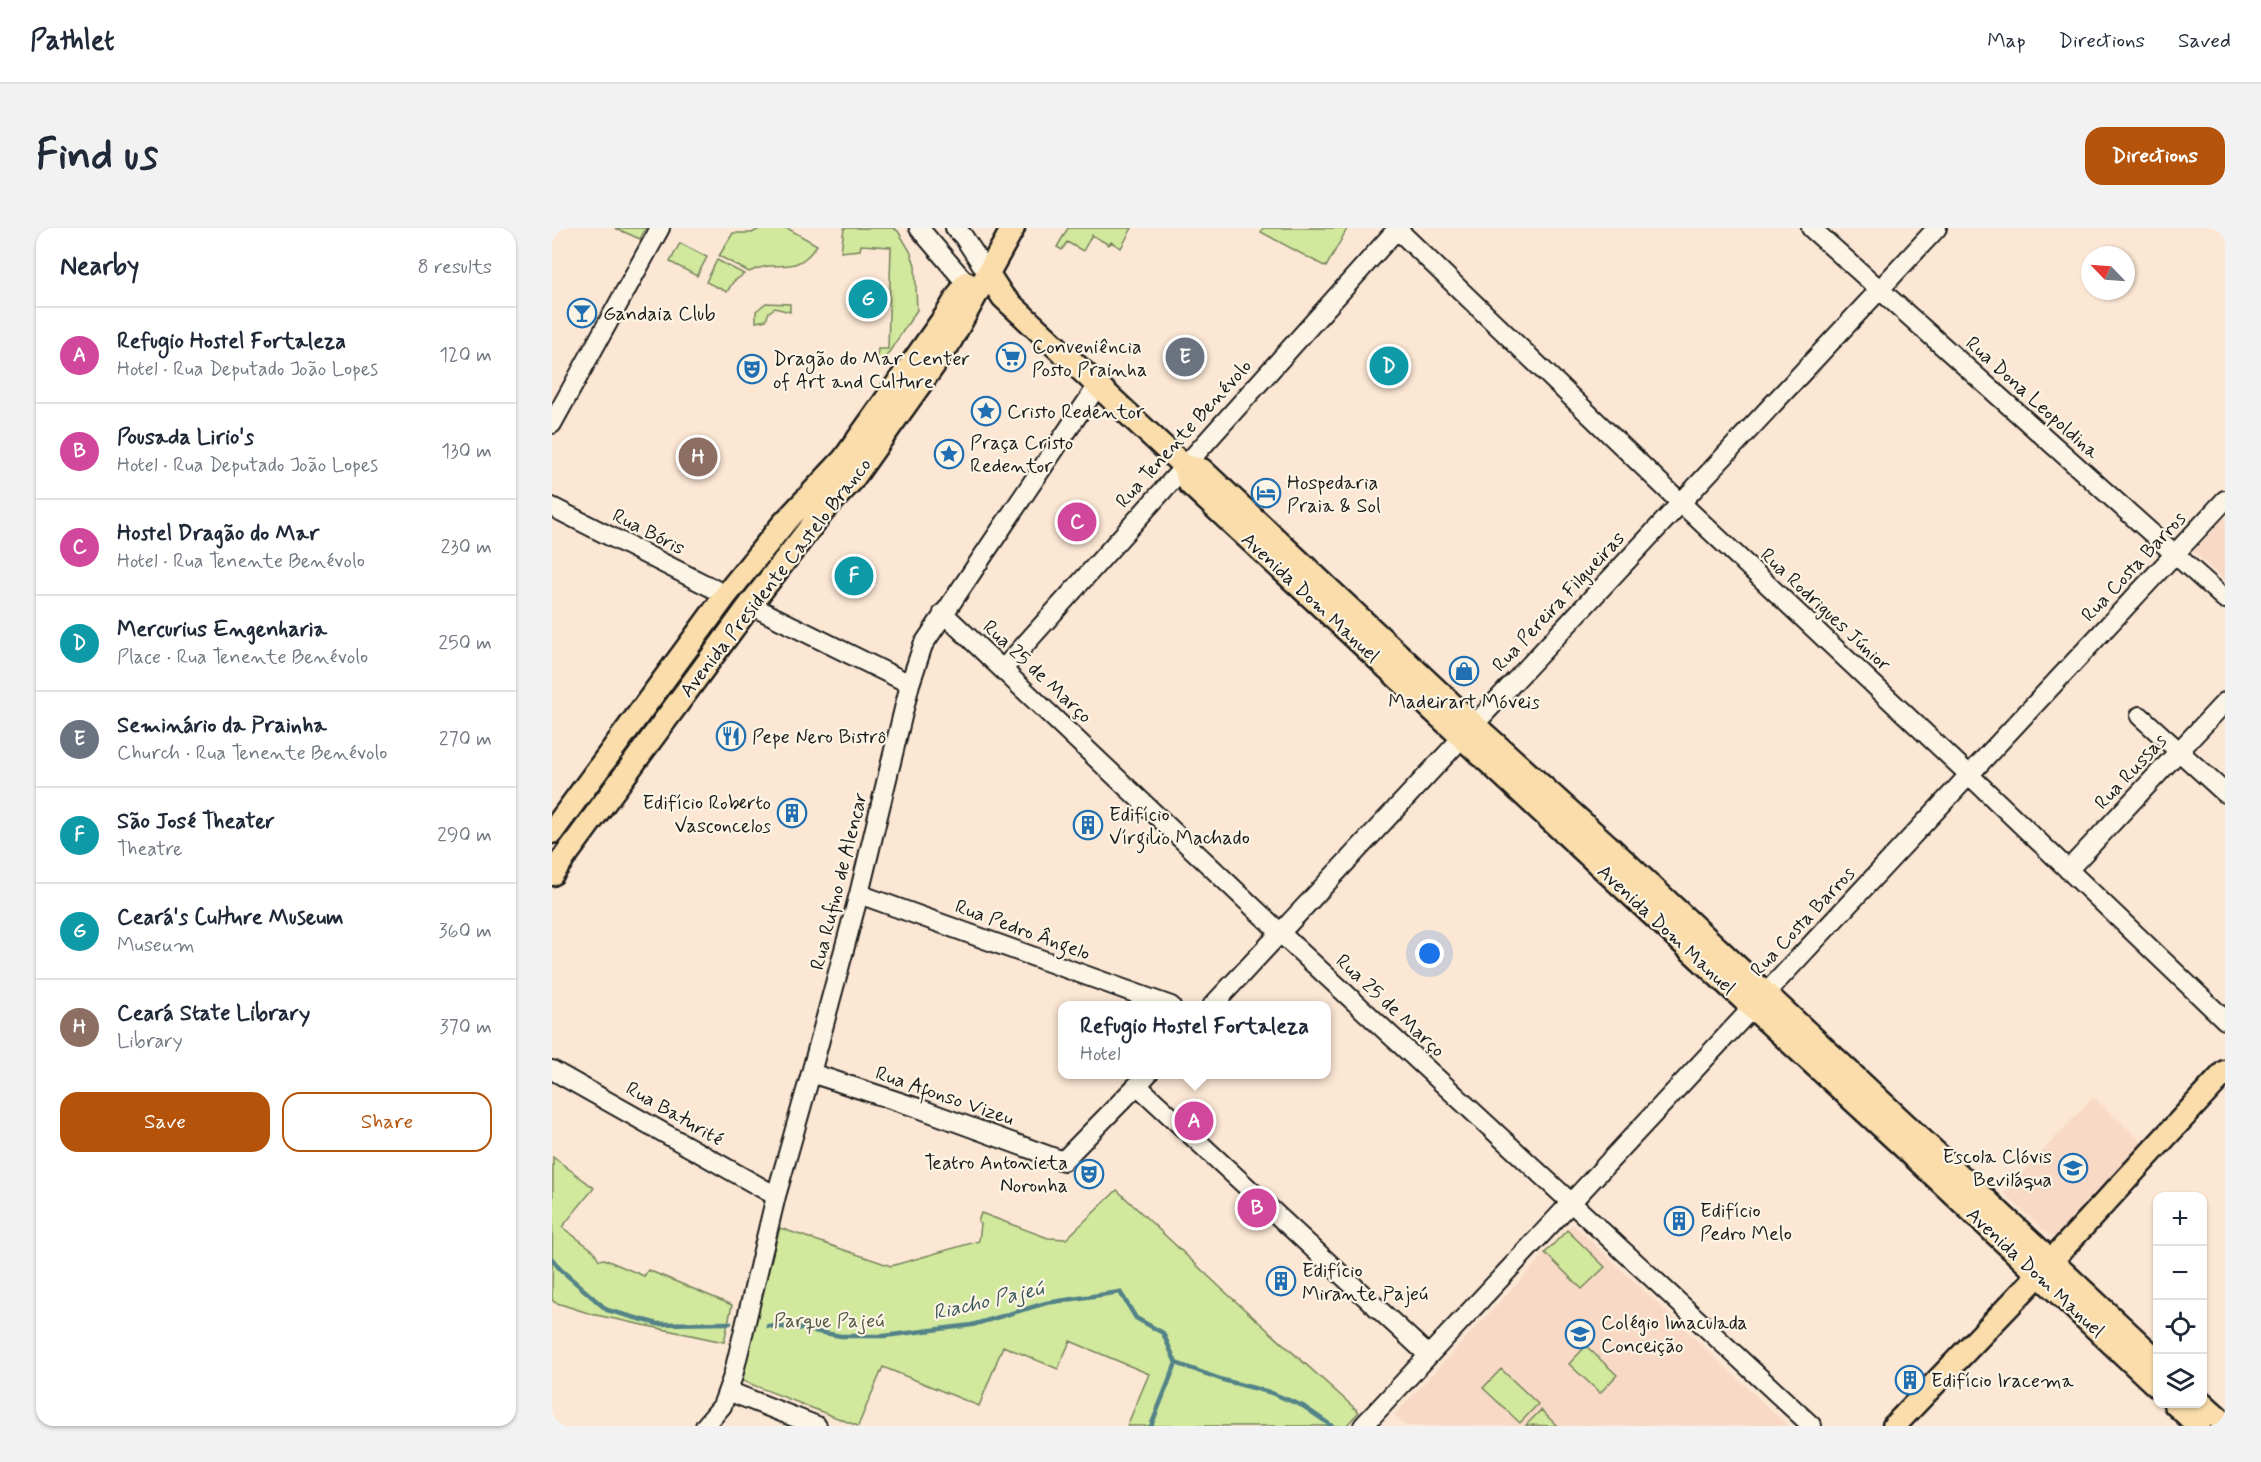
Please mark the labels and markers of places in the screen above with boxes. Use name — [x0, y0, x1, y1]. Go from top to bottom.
pin: G — [848, 276, 888, 322]
bar icon: Gandaia Club — [566, 297, 598, 329]
place label: Gandaia Club — [603, 301, 716, 328]
place label: Conveniência Posto Prainha — [1032, 334, 1147, 384]
pin: E — [1166, 334, 1204, 380]
supermarket icon: Conveniência Posto Prainha — [995, 341, 1027, 373]
pin: D — [1370, 344, 1408, 388]
place label: Dragão do Mar Center of Art and Culture — [773, 346, 970, 396]
theatre icon: Dragão do Mar Center of Art and Culture — [736, 353, 768, 385]
place icon: Cristo Redentor — [970, 395, 1002, 427]
place label: Cristo Redentor — [1007, 399, 1145, 426]
place label: Praça Cristo Redentor — [970, 430, 1073, 480]
pin: H — [678, 434, 718, 480]
place icon: Praça Cristo Redentor — [933, 438, 965, 470]
place label: Hospedaria Praia & Sol — [1287, 470, 1381, 520]
hotel icon: Hospedaria Praia & Sol — [1250, 477, 1282, 509]
pin: C — [1058, 500, 1096, 544]
pin: F — [834, 554, 874, 598]
shop icon: Madeirart Móveis — [1448, 655, 1480, 687]
place label: Madeirart Móveis — [1388, 689, 1540, 716]
restaurant icon: Pepe Nero Bistrô — [715, 720, 747, 752]
place label: Pepe Nero Bistrô — [752, 724, 886, 751]
place label: Edifício Roberto Vasconcelos — [642, 790, 771, 840]
building icon: Edifício Roberto Vasconcelos — [776, 797, 808, 829]
place label: Edifício Vírgilio Machado — [1109, 802, 1250, 854]
building icon: Edifício Vírgilio Machado — [1072, 809, 1104, 841]
pin: A — [1174, 1098, 1214, 1144]
place label: Escola Clóvis Beviláqua — [1942, 1144, 2052, 1194]
place label: Teatro Antonieta Noronha — [924, 1150, 1068, 1200]
school or university icon: Escola Clóvis Beviláqua — [2057, 1152, 2089, 1184]
theatre icon: Teatro Antonieta Noronha — [1073, 1158, 1105, 1190]
pin: B — [1238, 1186, 1276, 1230]
place label: Edifício Pedro Melo — [1700, 1198, 1792, 1248]
building icon: Edifício Pedro Melo — [1663, 1205, 1695, 1237]
place label: Edifício Mirante Pajeú — [1302, 1258, 1428, 1308]
building icon: Edifício Mirante Pajeú — [1265, 1265, 1297, 1297]
place label: Colégio Imaculada Conceição — [1601, 1310, 1747, 1360]
school or university icon: Colégio Imaculada Conceição — [1564, 1318, 1596, 1350]
building icon: Edifício Iracema — [1894, 1364, 1926, 1396]
place label: Edifício Iracema — [1931, 1368, 2075, 1395]

